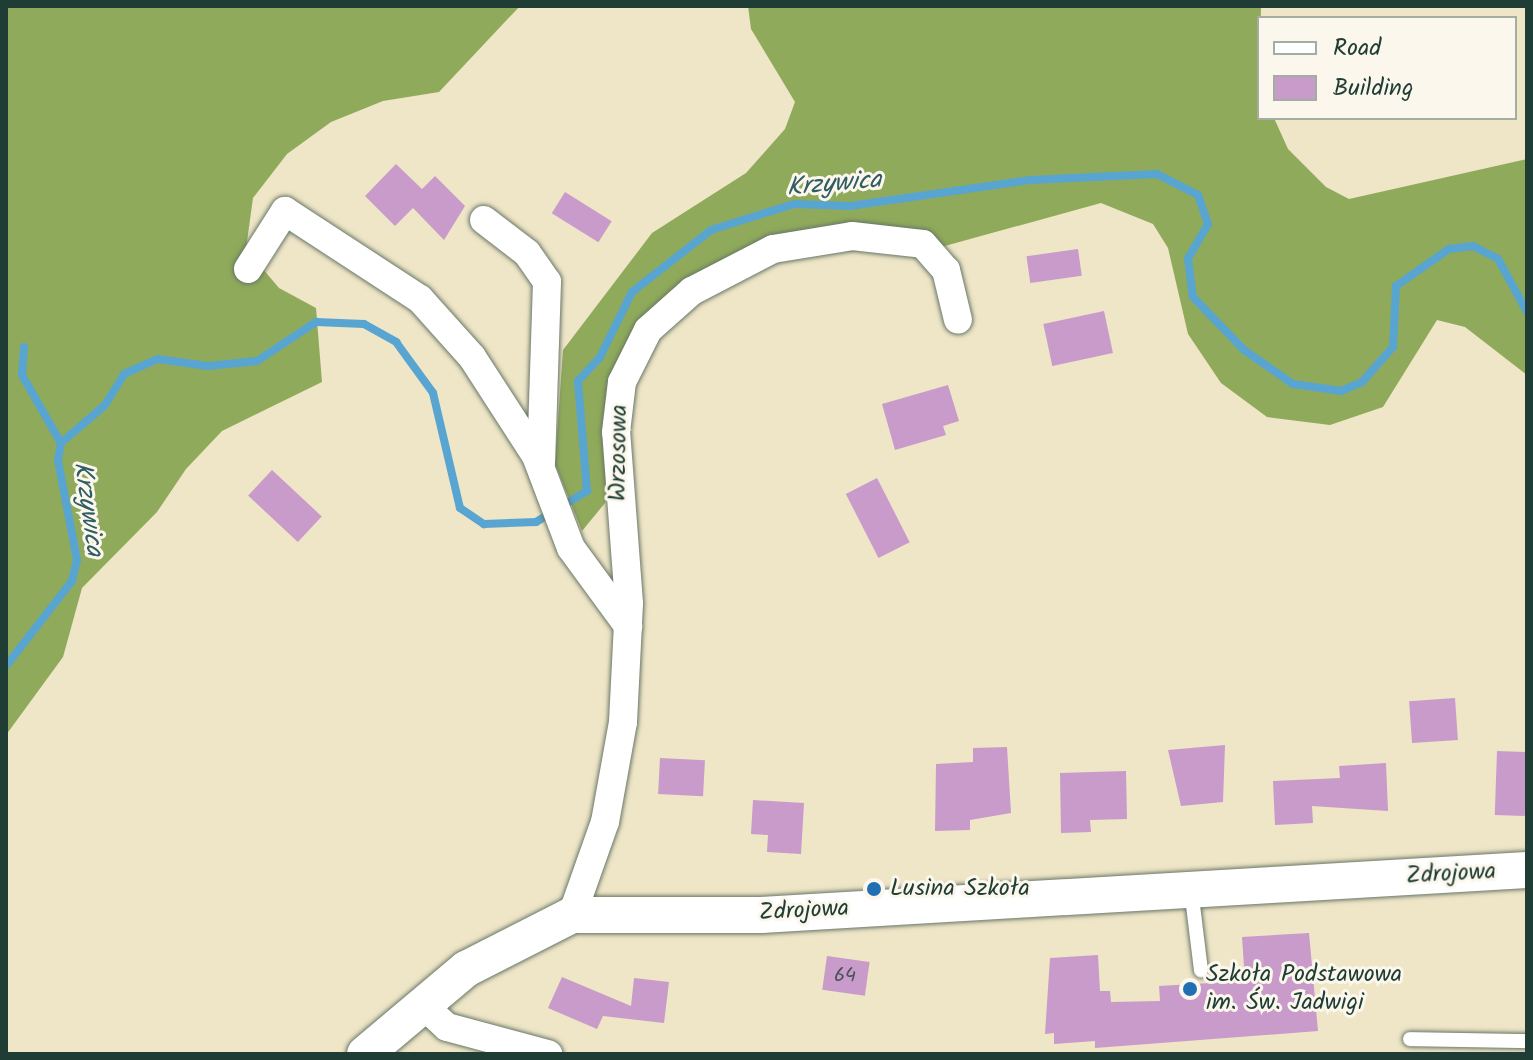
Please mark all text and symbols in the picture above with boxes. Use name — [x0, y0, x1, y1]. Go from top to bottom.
legend — [1257, 16, 1517, 120]
text: Road — [1333, 29, 1381, 68]
text: Building — [1333, 69, 1413, 108]
water label: Krzywica — [785, 165, 883, 205]
street label: Wrzosowa — [604, 404, 634, 502]
water label: Krzywica — [65, 460, 109, 558]
street label: Zdrojowa — [1405, 857, 1497, 891]
place label: Lusina Szkoła — [890, 875, 1030, 903]
marker: Lusina Szkoła — [865, 880, 883, 898]
street label: Zdrojowa — [758, 894, 850, 928]
place label: Szkoła Podstawowa im. Św. Jadwigi — [1206, 961, 1402, 1017]
house number: 64 — [834, 964, 856, 988]
marker: Szkoła Podstawowa im. Św. Jadwigi — [1181, 980, 1199, 998]

